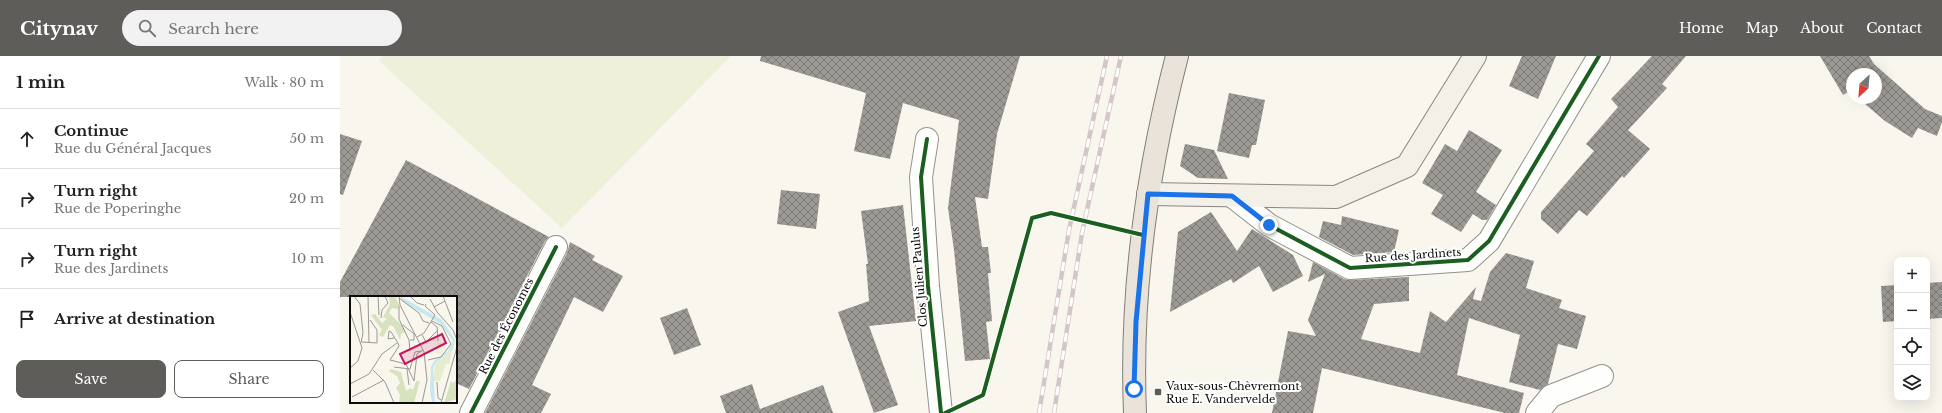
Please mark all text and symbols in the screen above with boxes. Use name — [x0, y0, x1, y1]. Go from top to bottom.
search box — [122, 10, 402, 46]
text: Citynav — [20, 17, 98, 40]
icon: search — [136, 17, 158, 39]
text: Search here — [168, 19, 259, 38]
text: Home — [1679, 19, 1724, 37]
text: Map — [1746, 19, 1778, 37]
text: About — [1800, 19, 1844, 37]
text: Contact — [1866, 19, 1922, 37]
north arrow — [1846, 68, 1882, 104]
text: 1 min — [16, 72, 65, 93]
text: Walk · 80 m — [245, 74, 324, 91]
text: Continue — [54, 121, 129, 140]
icon: ahead — [16, 128, 38, 150]
text: 50 m — [290, 130, 324, 147]
text: Rue du Général Jacques — [54, 140, 211, 157]
text: Turn right — [54, 181, 137, 200]
icon: right — [16, 188, 38, 210]
text: 20 m — [289, 190, 324, 207]
text: Rue de Poperinghe — [54, 200, 181, 217]
route end — [1260, 216, 1278, 234]
street label: Clos Julien Paulus — [908, 226, 930, 328]
text: Turn right — [54, 241, 137, 260]
street label: Rue des Jardinets — [1364, 245, 1462, 265]
icon: right — [16, 248, 38, 270]
text: 10 m — [291, 250, 324, 267]
map controls — [1894, 257, 1930, 401]
button: + — [1894, 257, 1930, 293]
text: Rue des Jardinets — [54, 260, 168, 277]
street label: Rue des Économes — [476, 275, 536, 377]
button: − — [1894, 293, 1930, 329]
inset map — [350, 296, 457, 403]
icon: arrive — [16, 308, 38, 330]
text: Arrive at destination — [54, 309, 215, 328]
button: locate — [1894, 329, 1930, 365]
button: Save — [16, 360, 166, 398]
button: Share — [174, 360, 324, 398]
button: layers — [1894, 365, 1930, 401]
place label: Vaux-sous-Chèvremont Rue E. Vandervelde — [1165, 379, 1300, 406]
route start — [1125, 380, 1143, 398]
marker: Vaux-sous-Chèvremont Rue E. Vandervelde — [1153, 387, 1163, 397]

